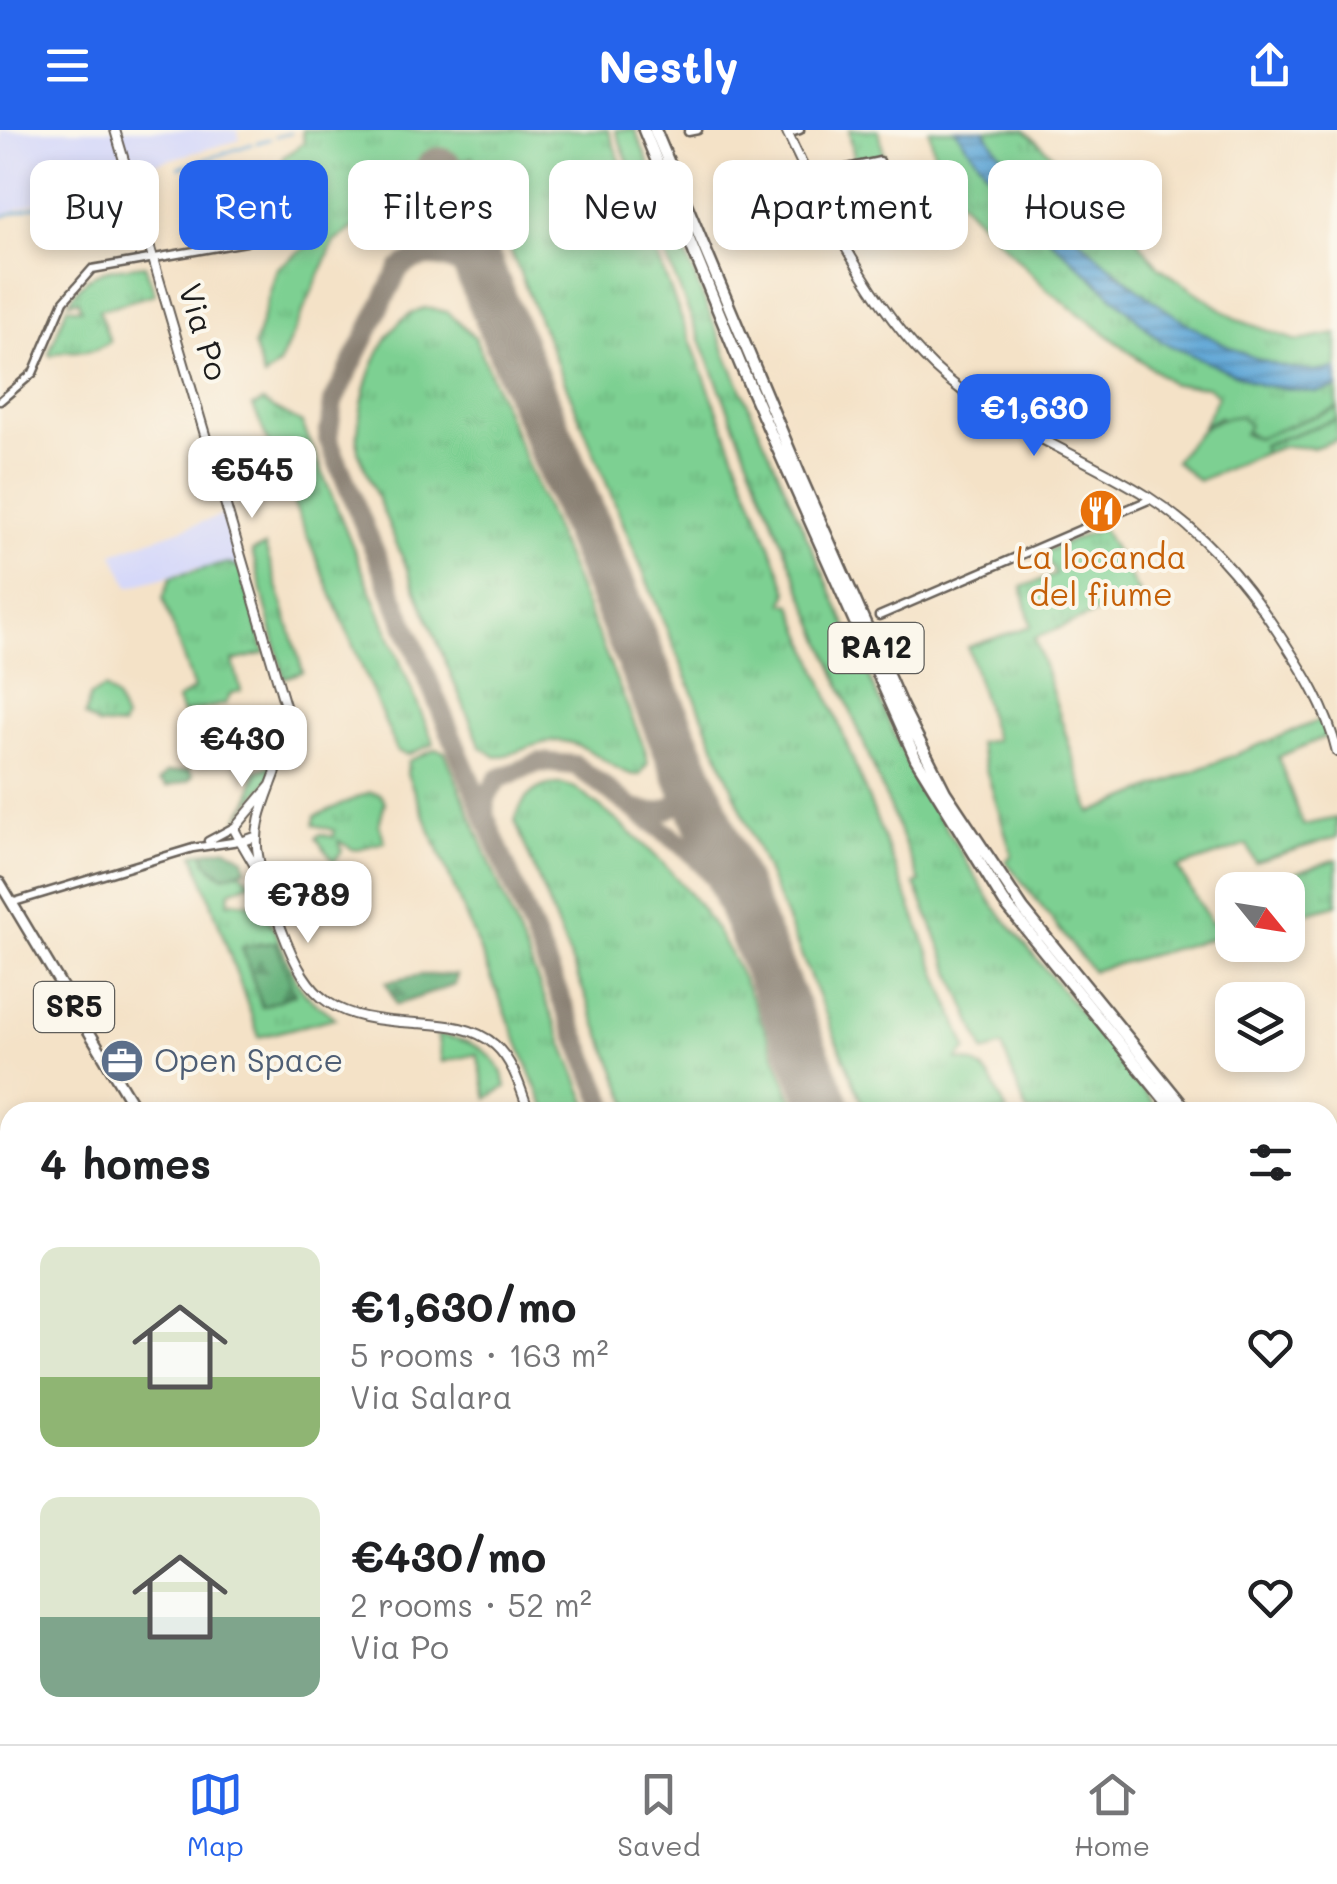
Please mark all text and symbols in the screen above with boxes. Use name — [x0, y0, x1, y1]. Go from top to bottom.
text: Nestly — [598, 36, 739, 94]
icon: menu — [40, 38, 95, 93]
icon: share — [1242, 38, 1297, 93]
chip: Buy — [30, 160, 159, 250]
chip: Rent — [179, 160, 328, 250]
chip: Filters — [348, 160, 529, 250]
chip: New — [549, 160, 693, 250]
chip: Apartment — [713, 160, 968, 250]
chip: House — [988, 160, 1162, 250]
street label: Via Po — [170, 278, 239, 385]
pin: €1,630 — [953, 374, 1115, 459]
text: €1,630 — [979, 385, 1089, 427]
pin: €545 — [193, 436, 311, 521]
text: €545 — [210, 447, 294, 489]
restaurant icon: La locanda del fiume — [1078, 488, 1124, 534]
place label: La locanda del fiume — [1016, 535, 1186, 614]
road number: RA12 — [828, 623, 924, 673]
pin: €430 — [183, 705, 301, 790]
text: €430 — [199, 716, 285, 758]
pin: €789 — [249, 861, 367, 946]
text: €789 — [267, 872, 349, 914]
north arrow — [1215, 872, 1305, 962]
map controls — [1215, 872, 1305, 1072]
road number: SR5 — [34, 982, 114, 1032]
button: layers — [1215, 982, 1305, 1072]
office icon: Open Space — [99, 1038, 145, 1084]
place label: Open Space — [154, 1038, 343, 1080]
text: 4 homes — [40, 1135, 211, 1190]
icon: filters — [1243, 1135, 1298, 1190]
text: €1,630/mo — [350, 1278, 577, 1333]
icon: home — [120, 1287, 240, 1407]
icon: heart — [1243, 1320, 1298, 1375]
text: 5 rooms · 163 m² — [350, 1333, 609, 1375]
text: Via Salara — [350, 1375, 512, 1417]
text: €430/mo — [350, 1528, 546, 1583]
icon: home — [120, 1537, 240, 1657]
icon: heart — [1243, 1570, 1298, 1625]
text: 2 rooms · 52 m² — [350, 1583, 592, 1625]
text: Via Po — [350, 1625, 449, 1667]
tab: Map — [187, 1767, 244, 1863]
tab: Saved — [617, 1767, 700, 1863]
tab: Home — [1074, 1767, 1150, 1863]

